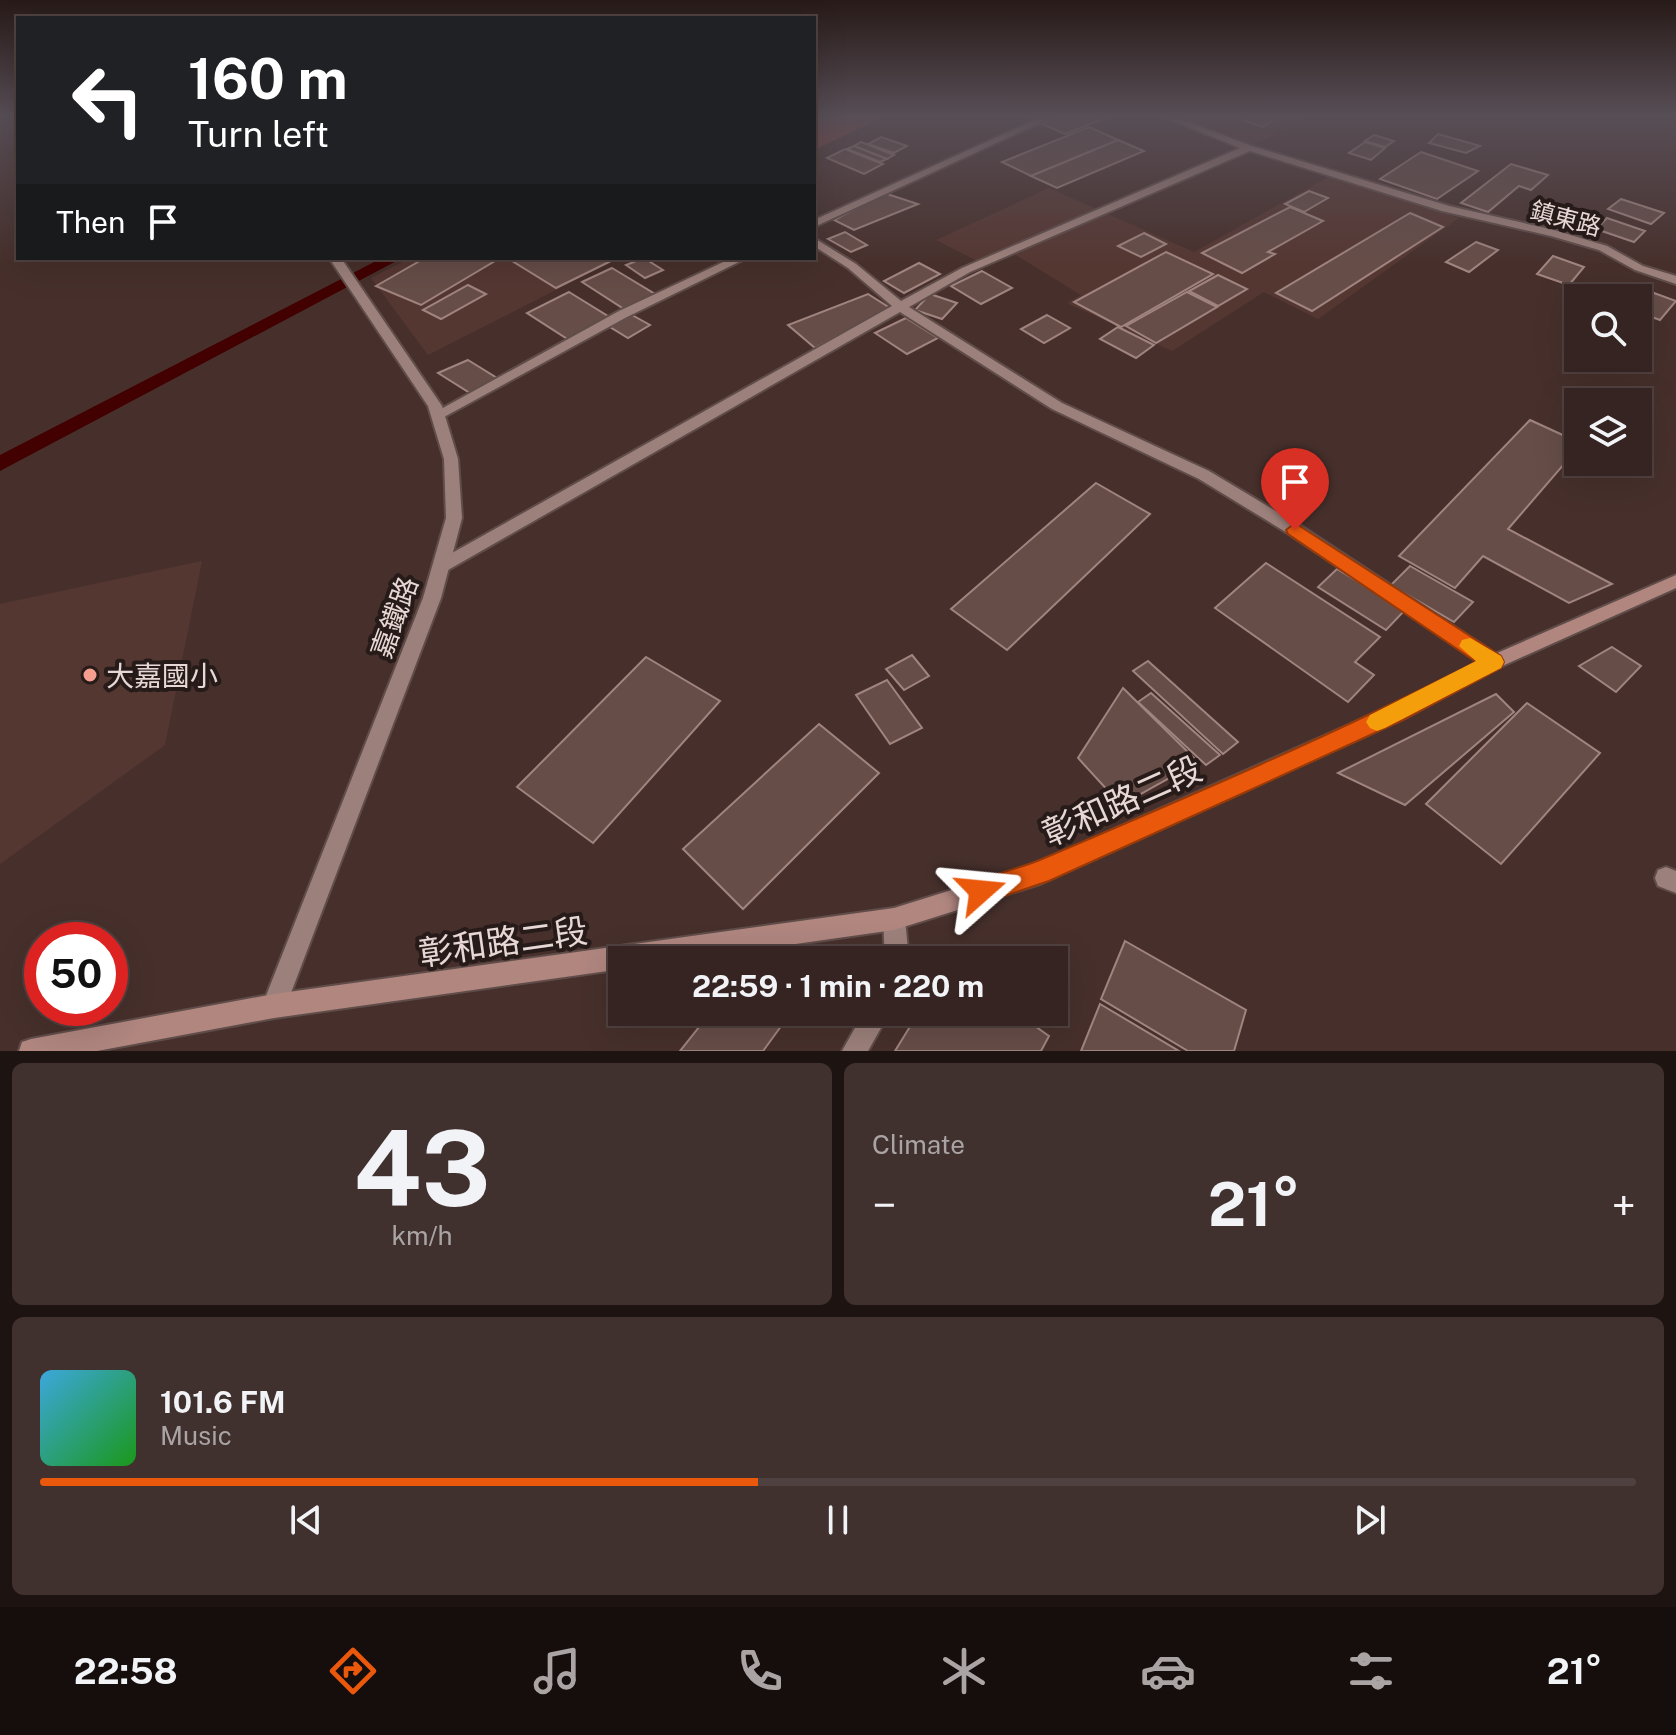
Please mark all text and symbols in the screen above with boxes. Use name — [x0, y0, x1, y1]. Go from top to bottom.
text: 160 m — [188, 46, 348, 112]
icon: left — [56, 48, 160, 152]
text: Turn left — [188, 113, 329, 155]
street label: 鎮東路 — [1528, 195, 1604, 241]
icon: arrive — [141, 200, 185, 244]
text: Then — [56, 204, 125, 240]
map controls — [1564, 284, 1652, 476]
button: search — [1564, 284, 1652, 372]
button: layers — [1564, 388, 1652, 476]
pin — [1261, 448, 1329, 530]
icon: arrive — [1273, 460, 1317, 504]
street label: 嘉鐵路 — [364, 572, 424, 662]
place label: 大嘉國小 — [106, 659, 218, 692]
marker: 大嘉國小 — [81, 666, 99, 684]
street label: 彰和路二段 — [1036, 748, 1208, 854]
position arrow — [939, 849, 1023, 933]
street label: 彰和路二段 — [416, 910, 590, 974]
speed limit sign: 50 — [24, 922, 128, 1026]
text: 22:59 · 1 min · 220 m — [692, 968, 984, 1004]
text: 43 — [353, 1107, 491, 1229]
text: Climate — [872, 1129, 965, 1160]
text: 21° — [1208, 1169, 1300, 1240]
text: − — [872, 1179, 896, 1231]
text: + — [1612, 1179, 1636, 1231]
text: km/h — [391, 1220, 453, 1251]
text: 101.6 FM — [160, 1384, 286, 1420]
text: Music — [160, 1420, 232, 1451]
icon: previous — [284, 1498, 328, 1542]
icon: pause — [816, 1498, 860, 1542]
icon: next — [1348, 1498, 1392, 1542]
icon: directions — [325, 1643, 381, 1699]
icon: music — [529, 1643, 585, 1699]
icon: phone — [732, 1643, 788, 1699]
icon: climate — [936, 1643, 992, 1699]
icon: car — [1140, 1643, 1196, 1699]
icon: filters — [1343, 1643, 1399, 1699]
text: 22:58 — [74, 1650, 178, 1692]
text: 21° — [1547, 1650, 1602, 1692]

